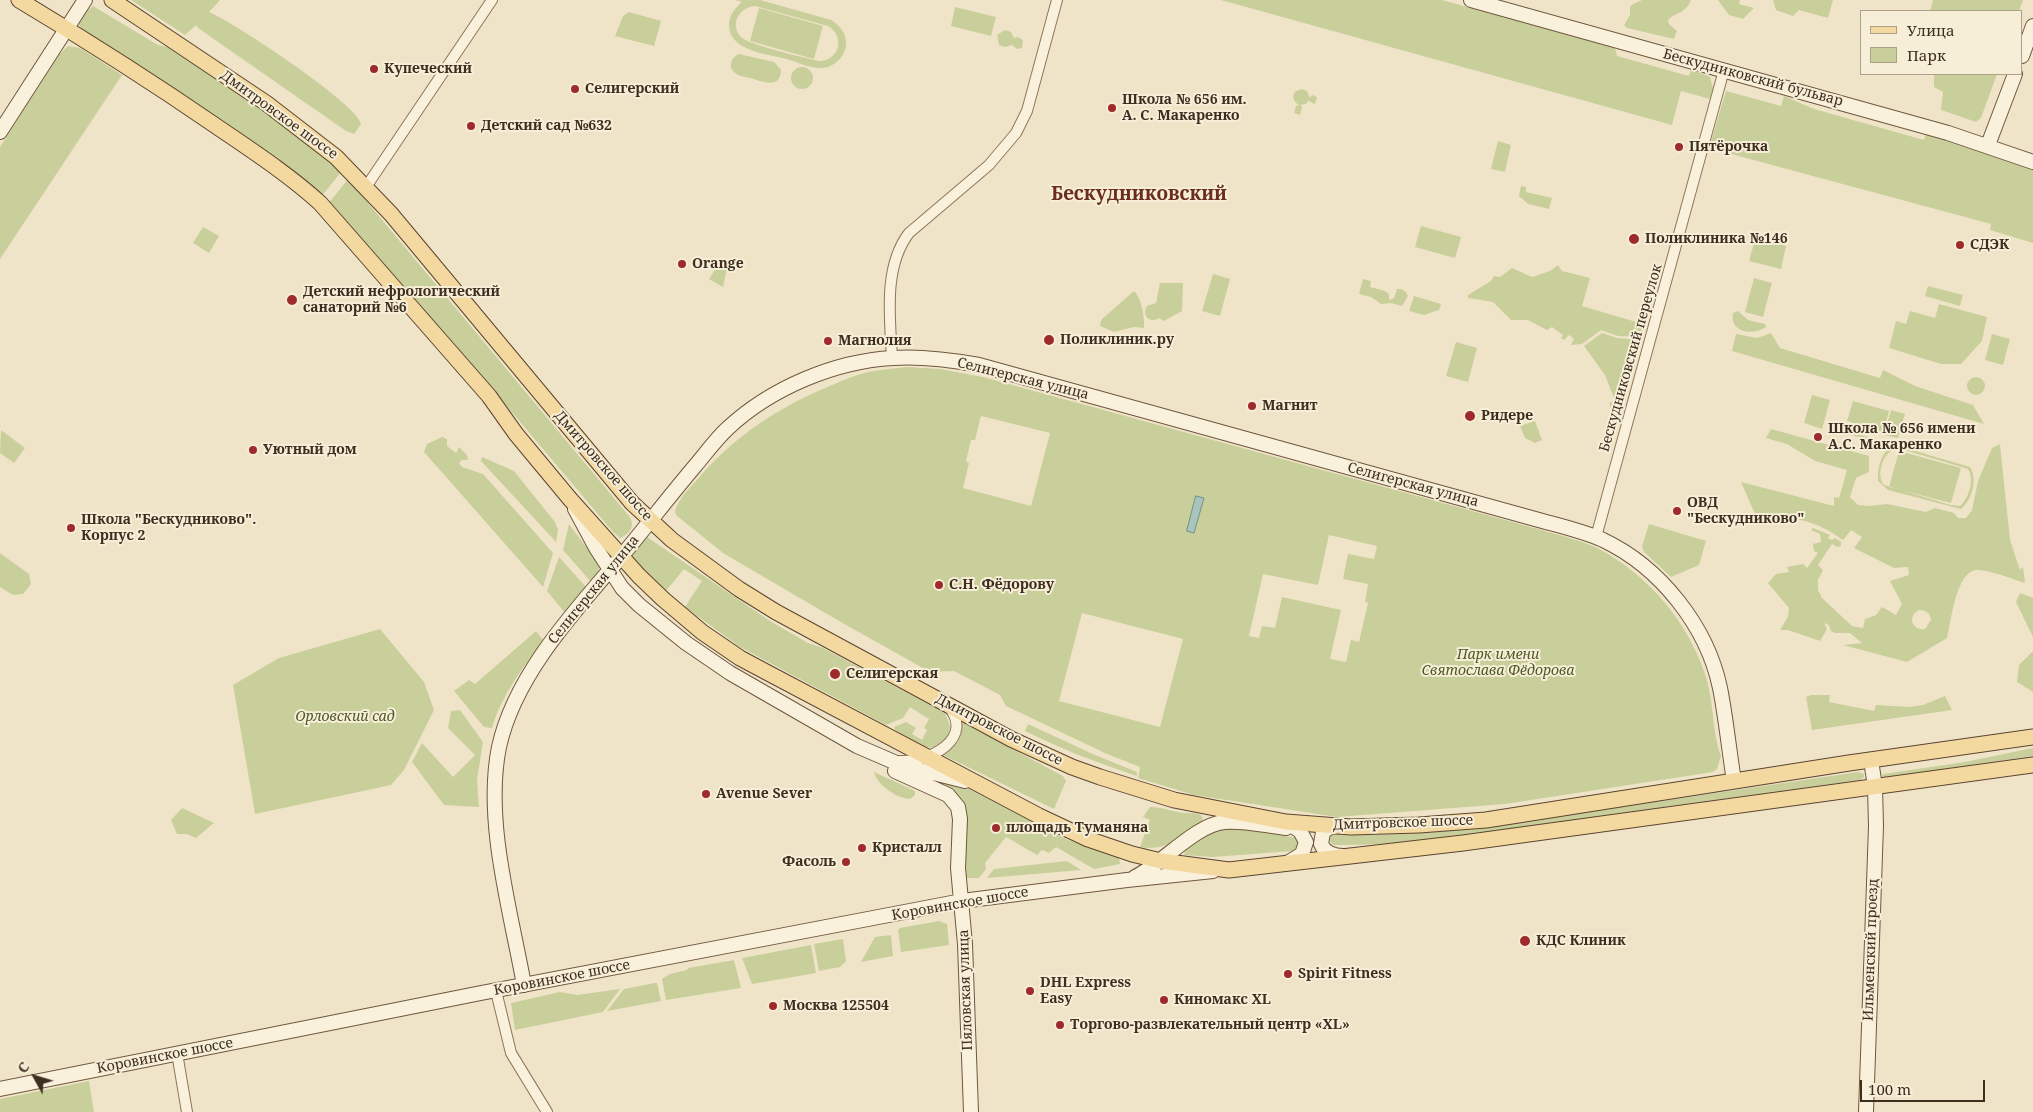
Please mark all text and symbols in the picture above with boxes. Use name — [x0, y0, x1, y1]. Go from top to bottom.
legend — [1860, 10, 2023, 75]
text: Улица — [1907, 20, 1955, 40]
text: Парк — [1907, 45, 1946, 65]
street label: Бескудниковский бульвар — [1661, 46, 1845, 110]
place label: Купеческий — [384, 61, 472, 77]
marker: Купеческий — [368, 63, 380, 75]
street label: Дмитровское шоссе — [217, 67, 341, 163]
place label: Селигерский — [585, 81, 679, 97]
marker: Селигерский — [569, 83, 581, 95]
place label: Школа № 656 им. А. С. Макаренко — [1122, 92, 1247, 124]
marker: Школа № 656 им. А. С. Макаренко — [1106, 102, 1118, 114]
place label: Детский сад №632 — [481, 118, 612, 134]
marker: Детский сад №632 — [465, 120, 477, 132]
place label: Пятёрочка — [1689, 139, 1768, 155]
marker: Пятёрочка — [1673, 141, 1685, 153]
district label: Бескудниковский — [1051, 184, 1227, 206]
place label: Поликлиника №146 — [1645, 231, 1788, 247]
marker: Поликлиника №146 — [1627, 232, 1641, 246]
place label: СДЭК — [1970, 237, 2009, 253]
marker: СДЭК — [1954, 239, 1966, 251]
place label: Orange — [692, 256, 744, 272]
marker: Orange — [676, 258, 688, 270]
street label: Бескудниковский переулок — [1596, 262, 1666, 454]
place label: Детский нефрологический санаторий №6 — [303, 284, 500, 316]
marker: Детский нефрологический санаторий №6 — [285, 293, 299, 307]
place label: Поликлиник.ру — [1060, 332, 1174, 348]
place label: Магнолия — [838, 333, 912, 349]
marker: Поликлиник.ру — [1042, 333, 1056, 347]
marker: Магнолия — [822, 335, 834, 347]
street label: Селигерская улица — [955, 355, 1091, 403]
place label: Магнит — [1262, 398, 1318, 414]
marker: Магнит — [1246, 400, 1258, 412]
street label: Дмитровское шоссе — [551, 407, 655, 525]
place label: Ридере — [1481, 408, 1533, 424]
marker: Ридере — [1463, 409, 1477, 423]
place label: Школа № 656 имени А.С. Макаренко — [1828, 421, 1975, 454]
marker: Школа № 656 имени А.С. Макаренко — [1812, 431, 1824, 443]
place label: Уютный дом — [263, 442, 357, 458]
marker: Уютный дом — [247, 444, 259, 456]
street label: Селигерская улица — [1346, 459, 1480, 511]
place label: ОВД "Бескудниково" — [1687, 495, 1804, 528]
marker: ОВД "Бескудниково" — [1671, 505, 1683, 517]
place label: Школа "Бескудниково". Корпус 2 — [81, 512, 256, 544]
marker: Школа "Бескудниково". Корпус 2 — [65, 522, 77, 534]
street label: Селигерская улица — [545, 532, 643, 648]
place label: С.Н. Фёдорову — [949, 577, 1054, 593]
marker: С.Н. Фёдорову — [933, 579, 945, 591]
park label: Парк имени Святослава Фёдорова — [1422, 647, 1574, 680]
place label: Селигерская — [846, 666, 938, 682]
marker: Селигерская — [828, 667, 842, 681]
street label: Дмитровское шоссе — [933, 691, 1065, 769]
park label: Орловский сад — [295, 709, 395, 725]
place label: Avenue Sever — [716, 786, 812, 802]
marker: Avenue Sever — [700, 788, 712, 800]
street label: Дмитровское шоссе — [1333, 812, 1473, 834]
place label: площадь Туманяна — [1006, 820, 1148, 836]
marker: площадь Туманяна — [990, 822, 1002, 834]
place label: Кристалл — [872, 840, 942, 856]
marker: Кристалл — [856, 842, 868, 854]
place label: Фасоль — [782, 854, 836, 870]
marker: Фасоль — [840, 856, 852, 868]
street label: Ильменский проезд — [1860, 878, 1882, 1022]
street label: Коровинское шоссе — [890, 884, 1030, 924]
street label: Пяловская улица — [955, 929, 977, 1051]
place label: КДС Клиник — [1536, 933, 1626, 949]
marker: КДС Клиник — [1518, 934, 1532, 948]
street label: Коровинское шоссе — [492, 957, 632, 999]
place label: Spirit Fitness — [1298, 966, 1392, 982]
marker: Spirit Fitness — [1282, 968, 1294, 980]
place label: DHL Express Easy — [1040, 975, 1131, 1008]
marker: DHL Express Easy — [1024, 985, 1036, 997]
place label: Киномакс XL — [1174, 992, 1271, 1008]
marker: Киномакс XL — [1158, 994, 1170, 1006]
place label: Москва 125504 — [783, 998, 889, 1014]
marker: Москва 125504 — [767, 1000, 779, 1012]
place label: Торгово-развлекательный центр «XL» — [1070, 1017, 1350, 1033]
marker: Торгово-развлекательный центр «XL» — [1054, 1019, 1066, 1031]
street label: Коровинское шоссе — [95, 1035, 235, 1077]
north arrow — [10, 1052, 60, 1102]
text: С — [13, 1058, 33, 1077]
scale bar — [1863, 1070, 1988, 1102]
text: 100 m — [1868, 1079, 1911, 1099]

